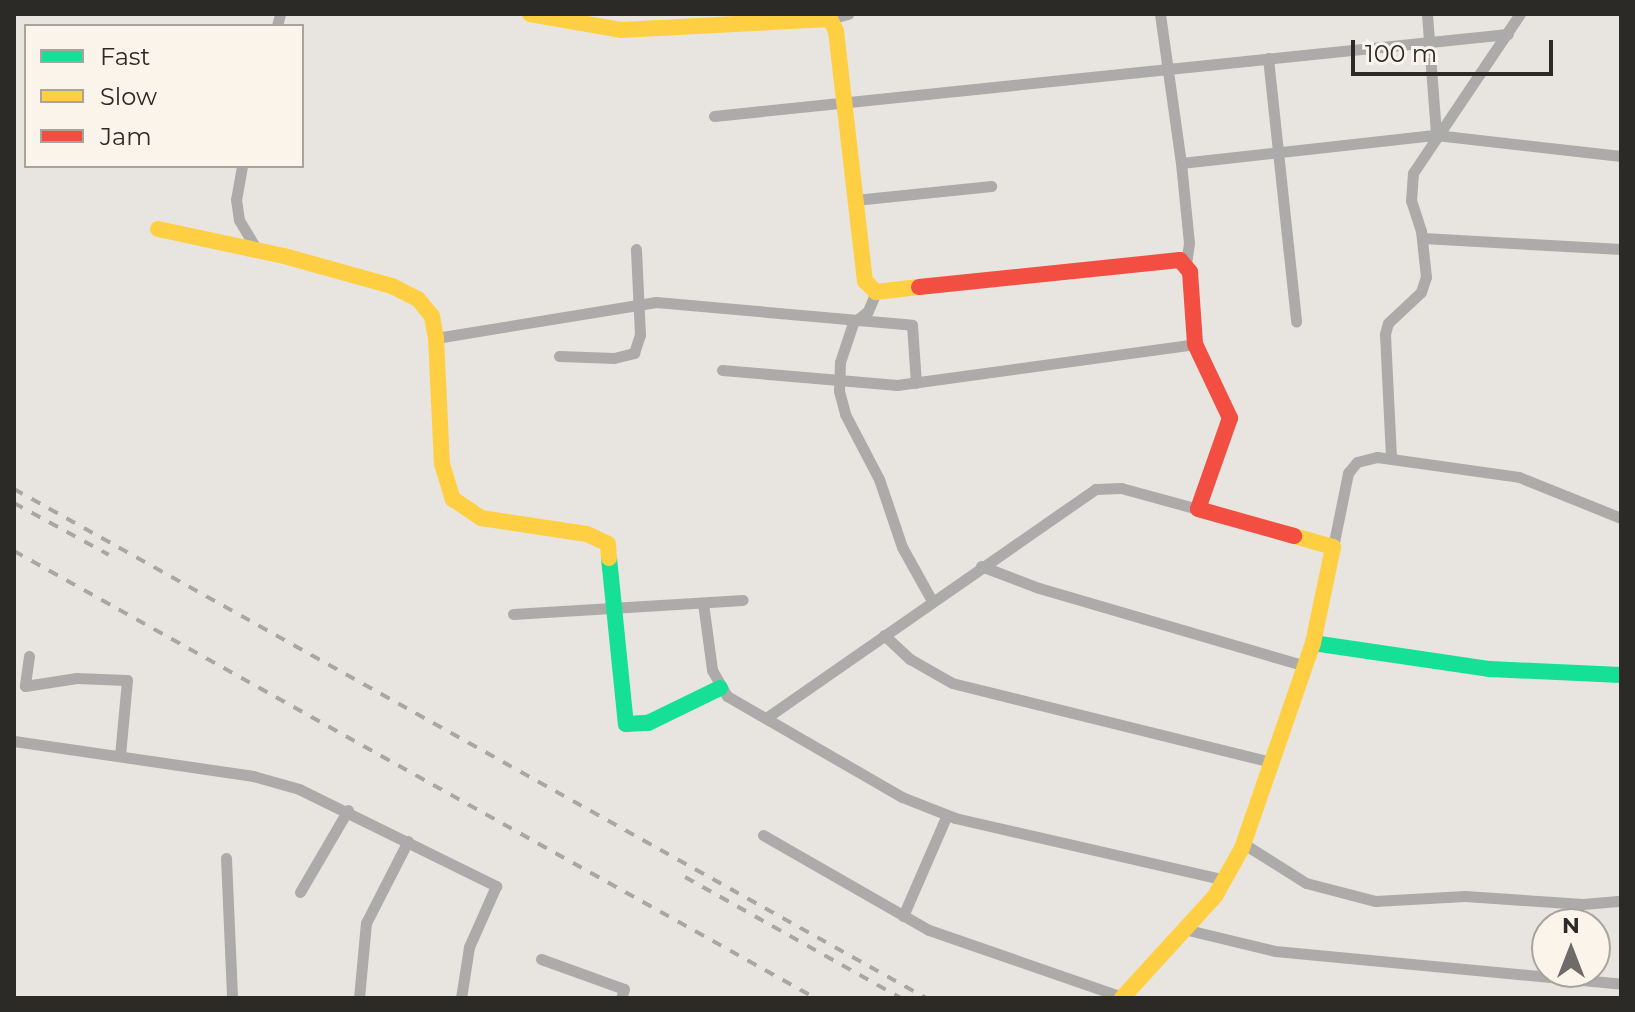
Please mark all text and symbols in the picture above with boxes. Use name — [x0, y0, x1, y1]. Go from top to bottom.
legend — [24, 24, 304, 168]
scale bar — [1355, 24, 1557, 74]
text: 100 m — [1365, 39, 1437, 68]
text: Fast — [100, 42, 150, 71]
text: Slow — [100, 82, 157, 111]
text: Jam — [100, 122, 152, 151]
north arrow — [1531, 908, 1611, 988]
text: N — [1562, 912, 1580, 939]

